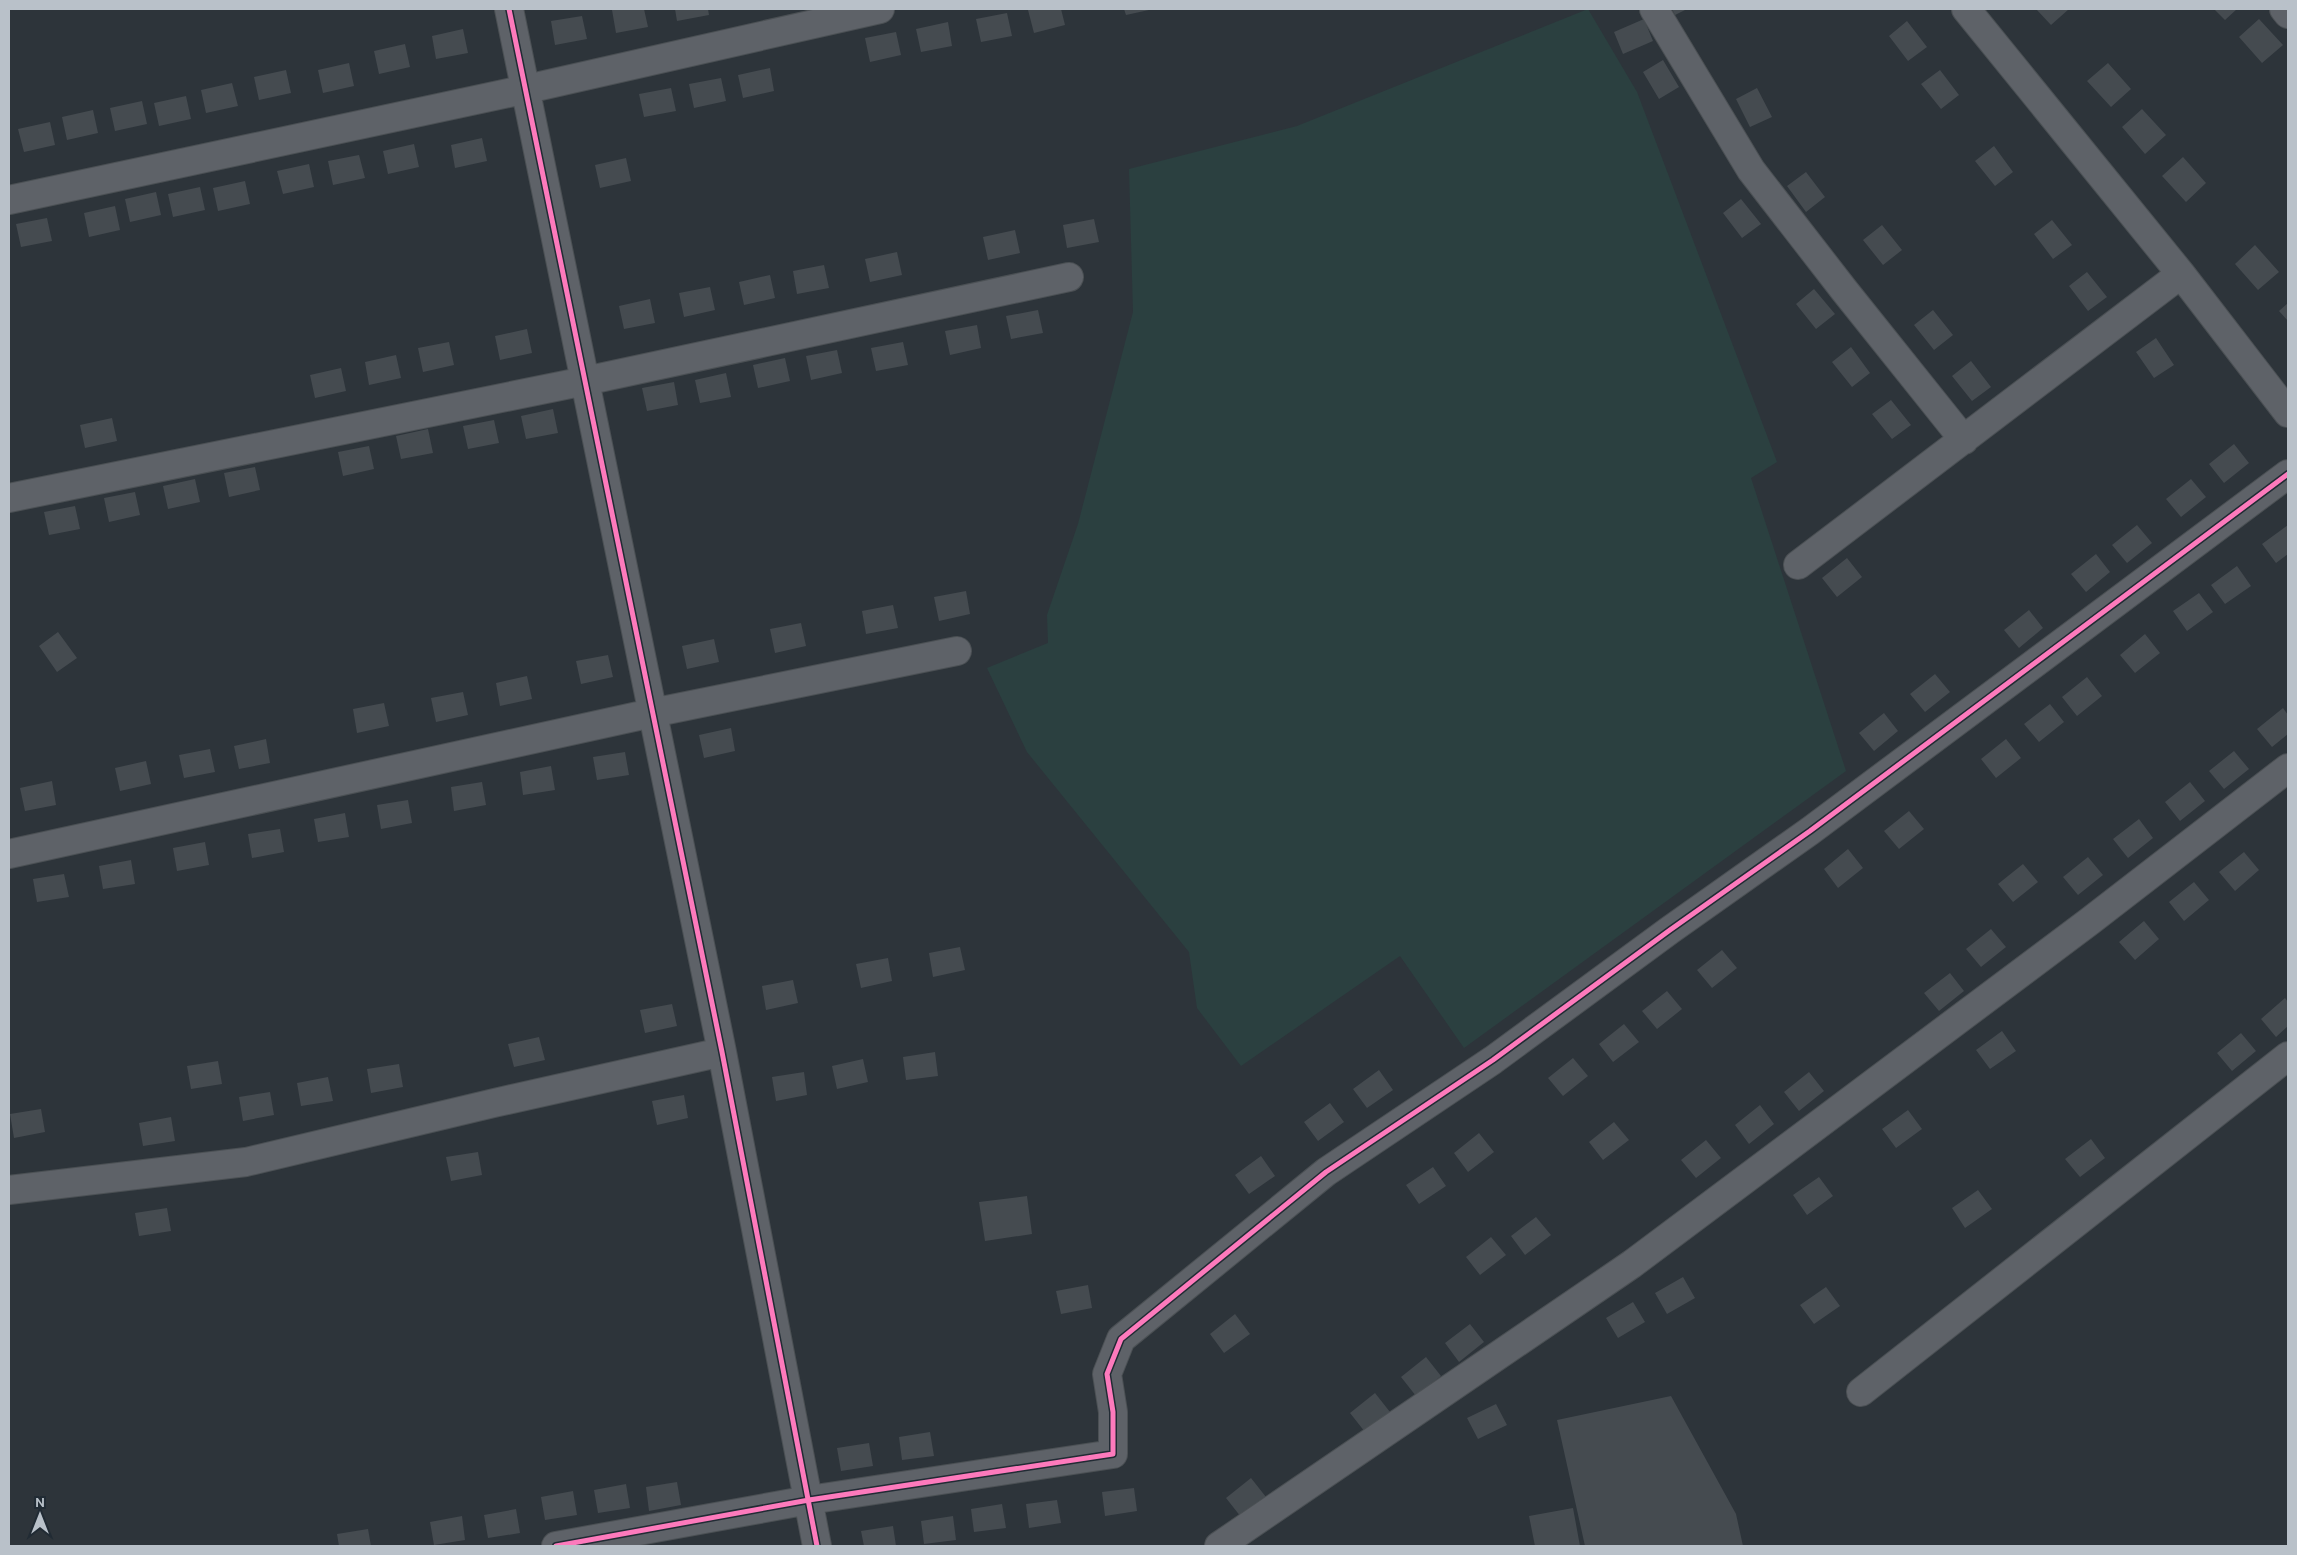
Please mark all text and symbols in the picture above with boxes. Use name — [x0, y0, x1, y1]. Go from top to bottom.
north arrow — [15, 1490, 65, 1540]
text: N — [35, 1495, 45, 1512]

